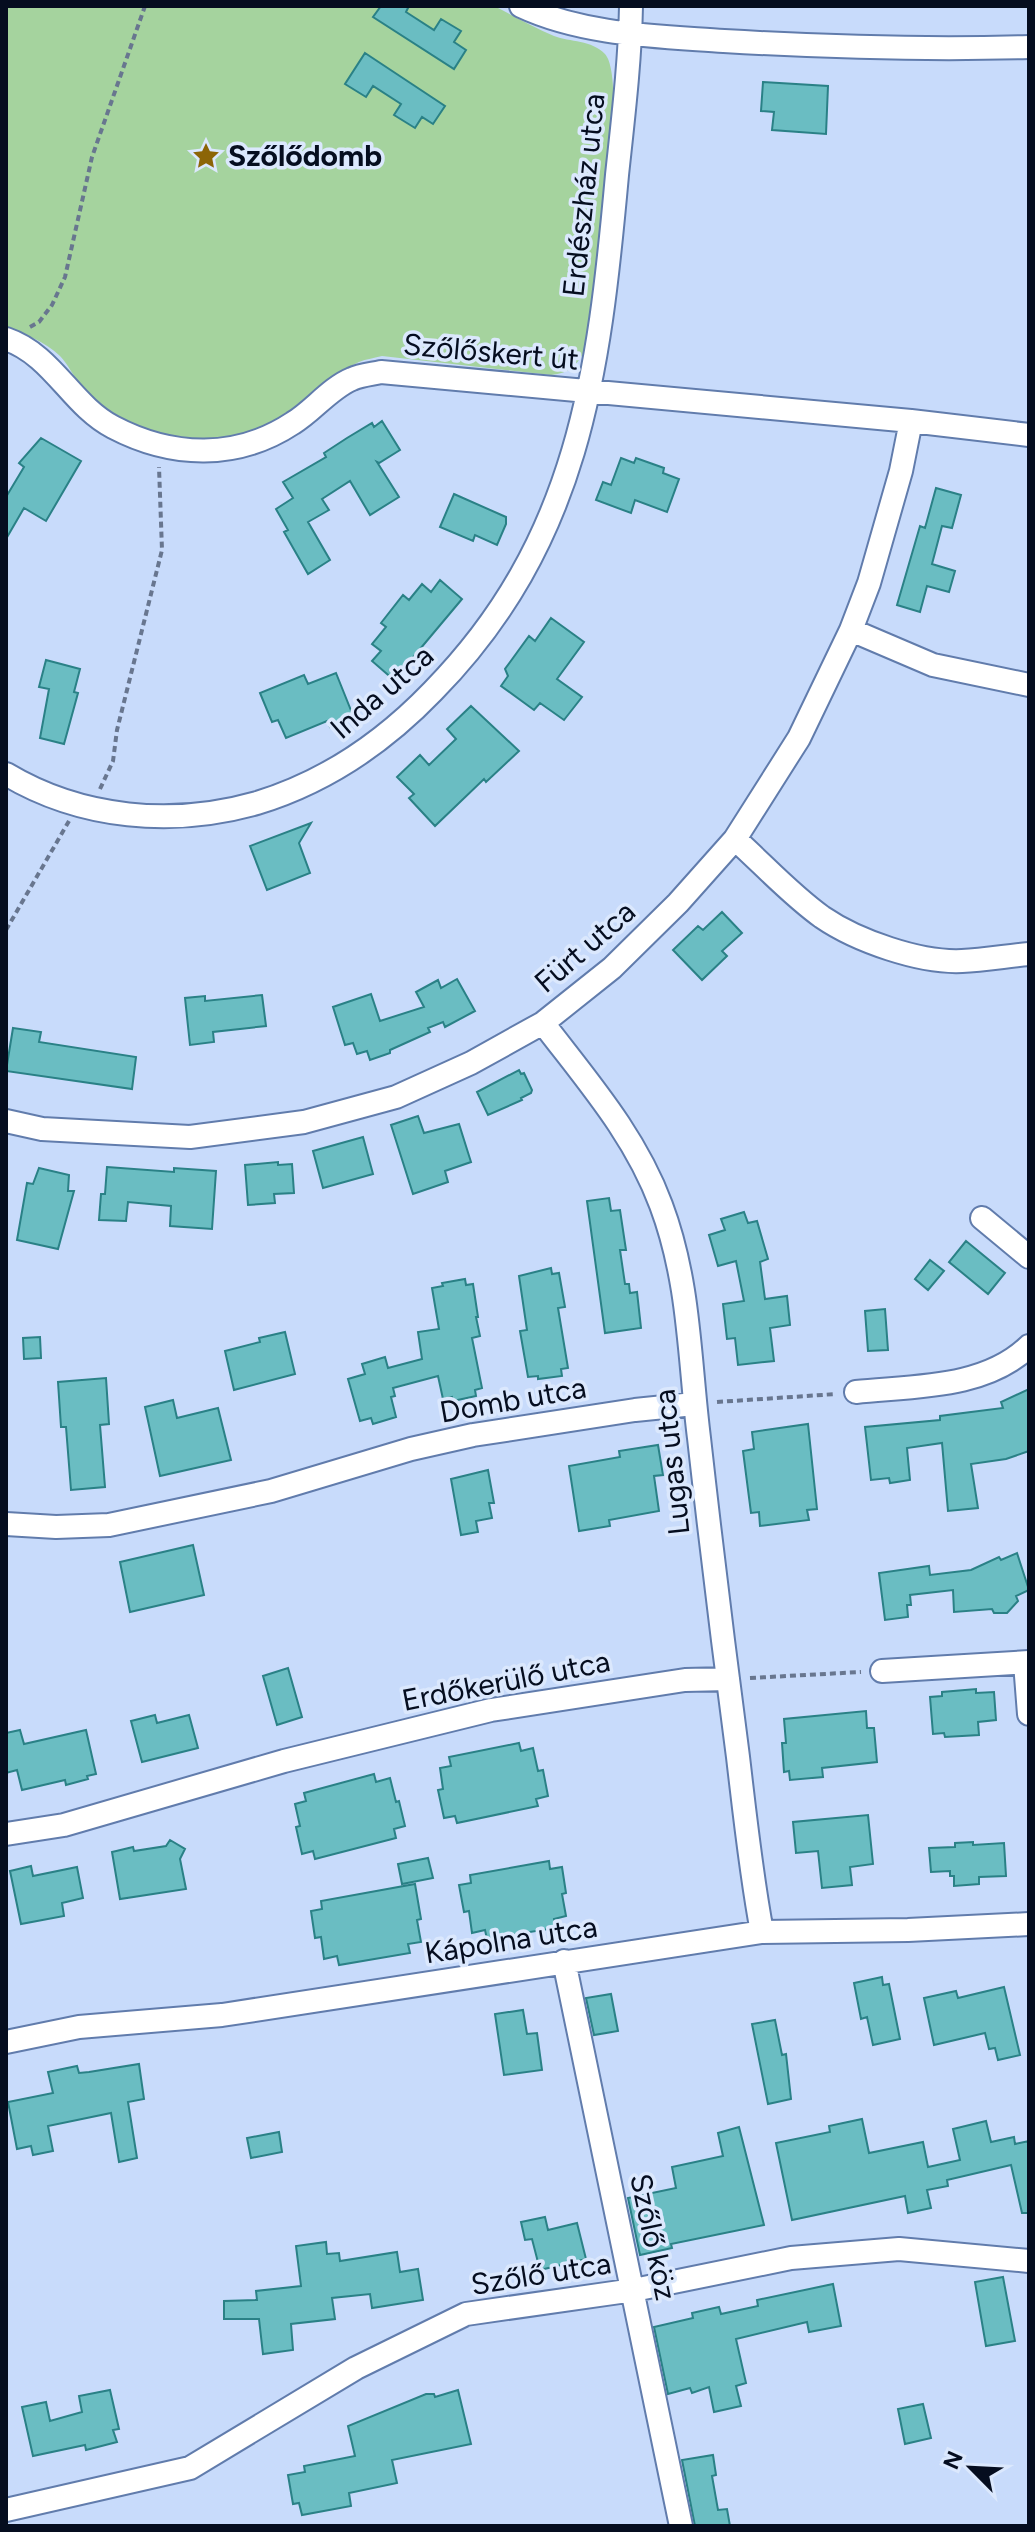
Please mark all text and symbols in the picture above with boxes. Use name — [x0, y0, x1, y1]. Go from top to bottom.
street label: Erdészház utca — [554, 91, 613, 298]
place label: Szőlődomb — [228, 137, 382, 174]
place icon: Szőlődomb — [191, 141, 221, 171]
street label: Szőlőskert út — [402, 325, 580, 378]
street label: Inda utca — [322, 637, 441, 746]
street label: Fürt utca — [527, 893, 643, 1000]
street label: Domb utca — [437, 1368, 589, 1431]
street label: Lugas utca — [645, 1387, 698, 1537]
street label: Erdőkerülő utca — [399, 1642, 613, 1719]
street label: Kápolna utca — [422, 1908, 600, 1971]
street label: Szőlő köz — [622, 2170, 685, 2304]
street label: Szőlő utca — [468, 2244, 614, 2303]
north arrow — [931, 2428, 1011, 2508]
text: N — [937, 2447, 969, 2473]

